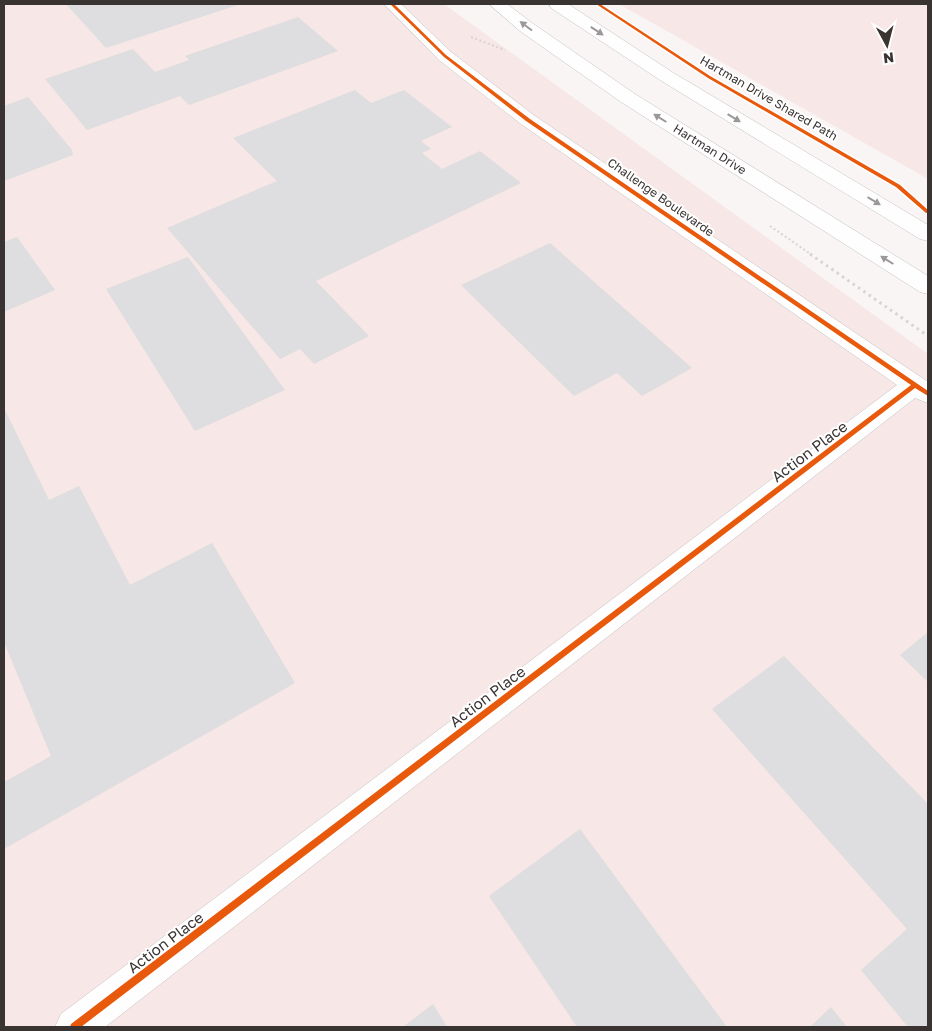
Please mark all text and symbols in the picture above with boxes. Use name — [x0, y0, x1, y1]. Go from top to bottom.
north arrow — [862, 20, 912, 70]
one-way arrow — [520, 21, 533, 32]
one-way arrow — [590, 26, 604, 36]
text: N — [882, 49, 895, 67]
street label: Hartman Drive Shared Path — [697, 52, 841, 144]
one-way arrow — [653, 113, 667, 123]
one-way arrow — [728, 113, 741, 122]
street label: Hartman Drive — [671, 121, 749, 177]
street label: Challenge Boulevarde — [605, 155, 717, 239]
one-way arrow — [867, 197, 880, 206]
one-way arrow — [880, 255, 893, 264]
street label: Action Place — [768, 417, 851, 485]
street label: Action Place — [446, 662, 529, 730]
street label: Action Place — [124, 908, 207, 976]

